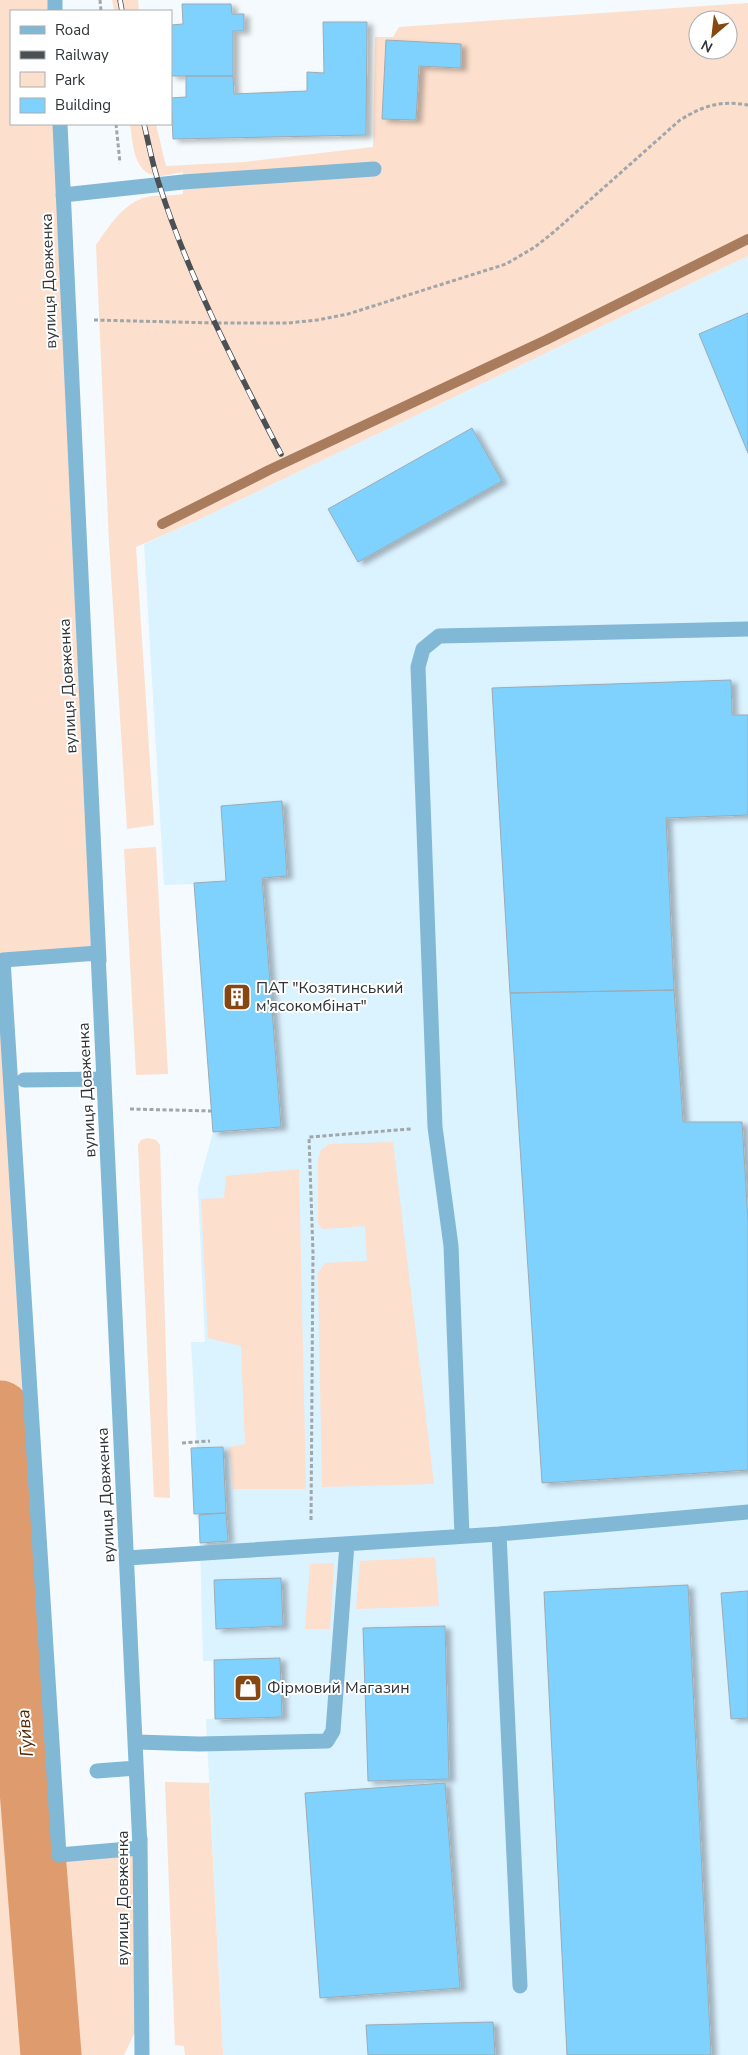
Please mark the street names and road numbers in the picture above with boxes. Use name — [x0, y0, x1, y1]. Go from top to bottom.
street label: вулиця Довженка — [36, 213, 62, 349]
street label: вулиця Довженка — [53, 618, 83, 754]
street label: вулиця Довженка — [72, 1022, 102, 1158]
street label: вулиця Довженка — [91, 1427, 121, 1563]
street label: вулиця Довженка — [112, 1830, 134, 1966]

